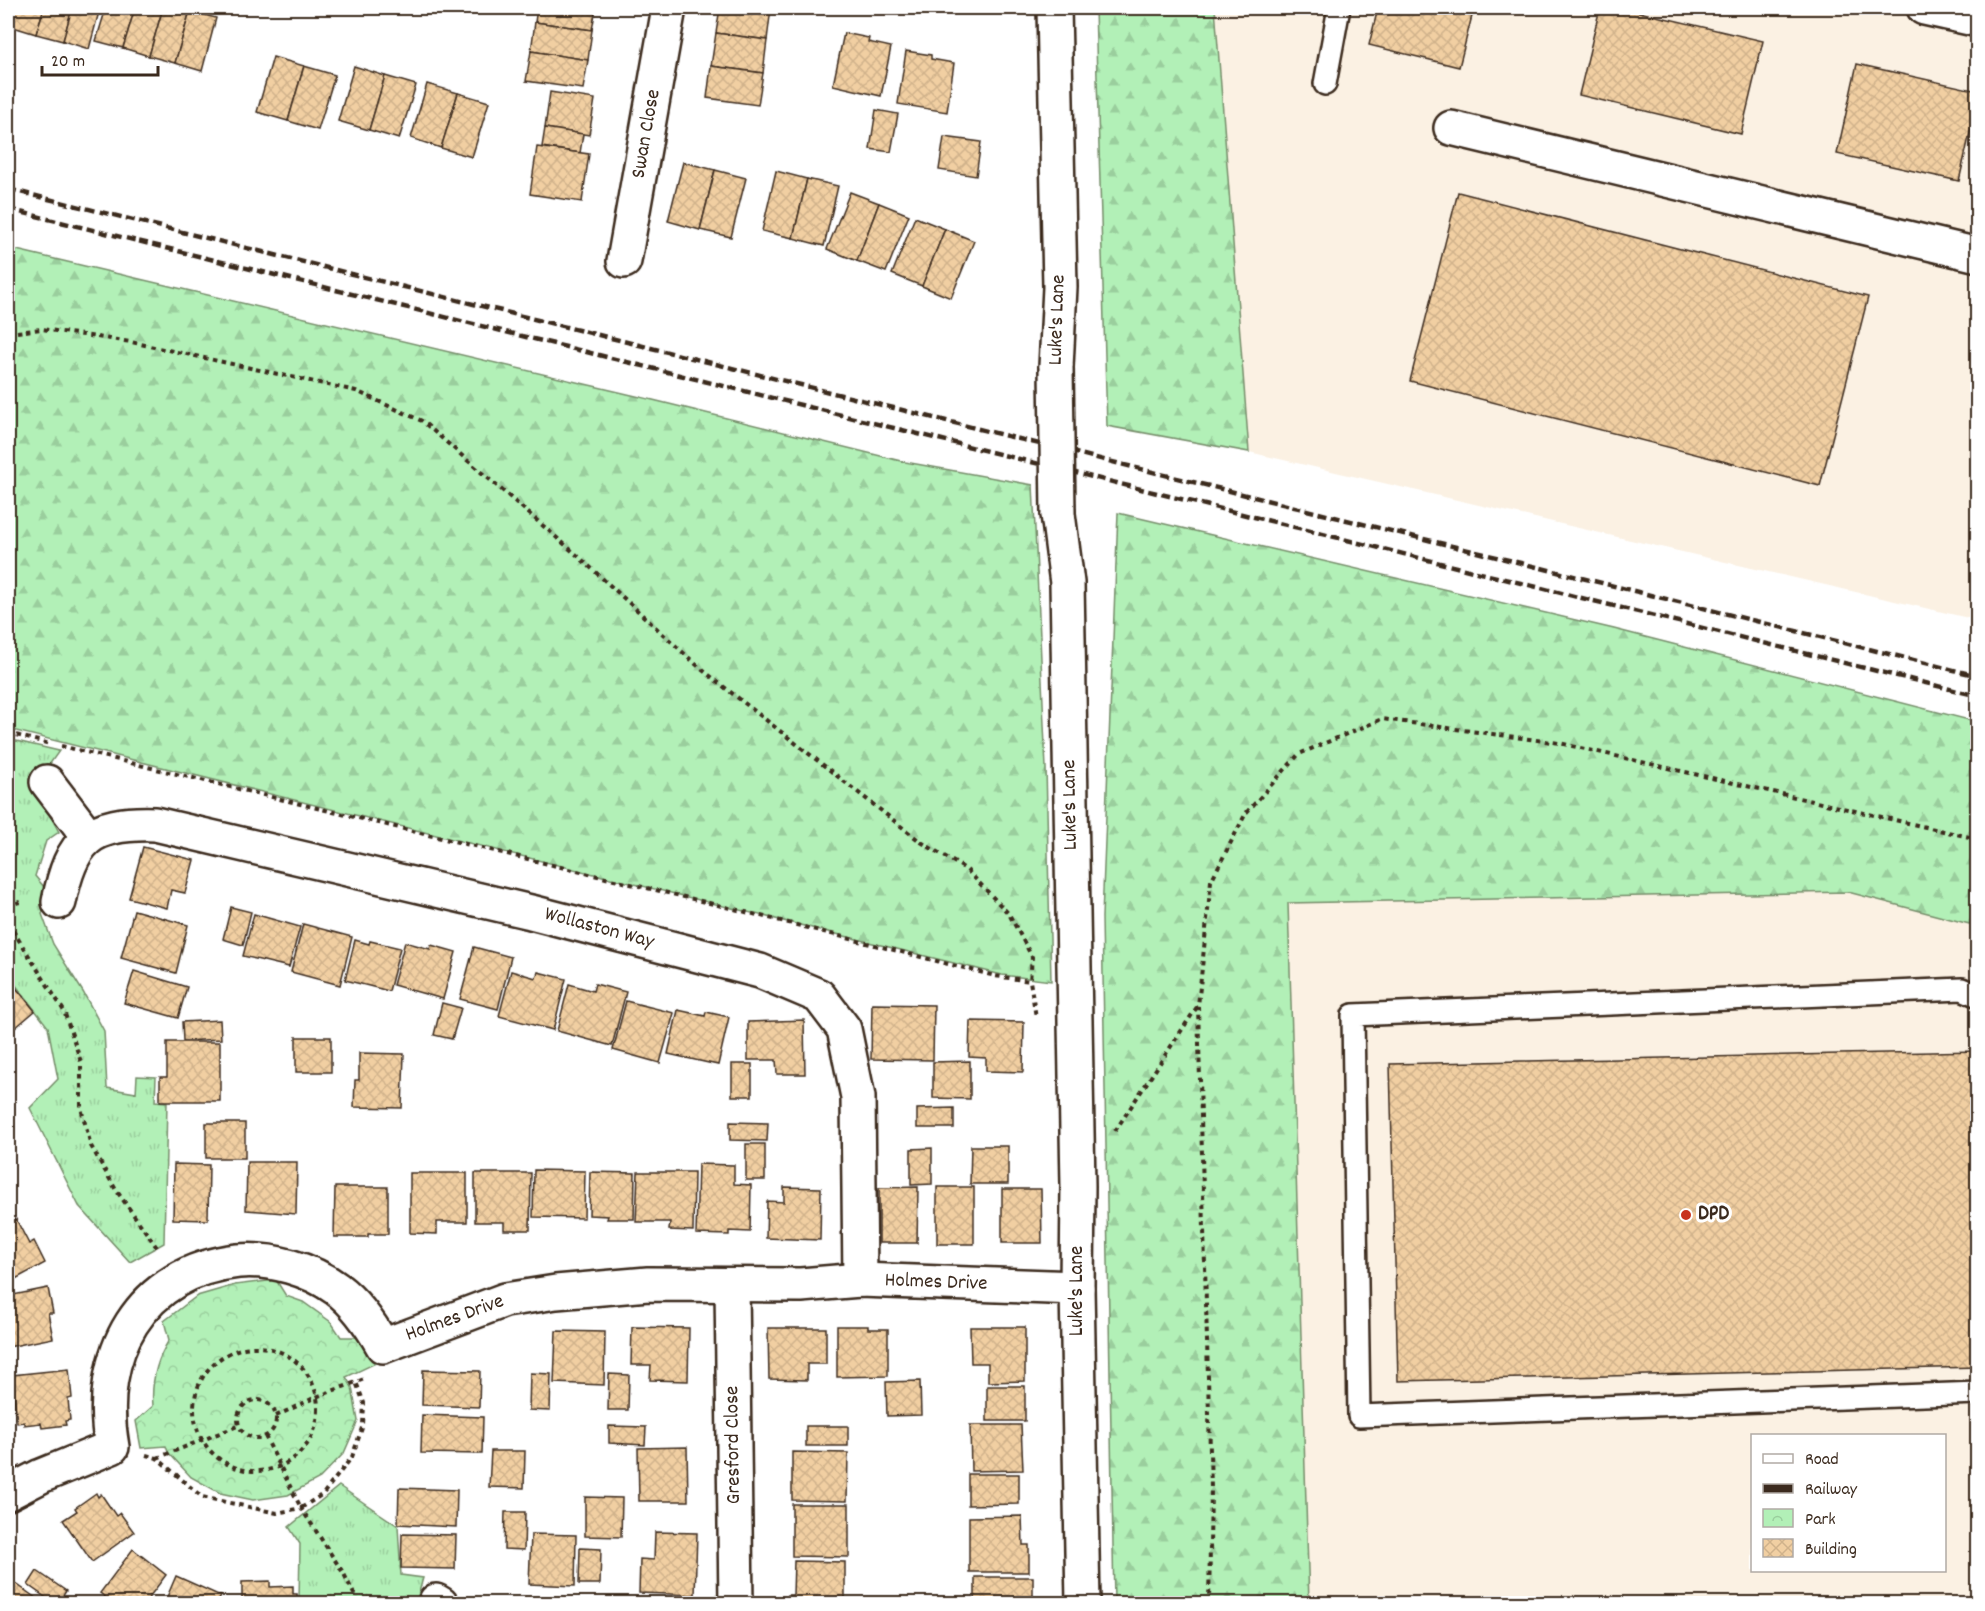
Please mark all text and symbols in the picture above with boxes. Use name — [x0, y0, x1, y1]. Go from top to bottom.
scale bar — [42, 39, 158, 77]
text: 20 m — [51, 50, 85, 75]
street label: Swan Close — [624, 87, 670, 181]
street label: Luke's Lane — [1041, 274, 1075, 366]
street label: Luke's Lane — [1055, 759, 1087, 851]
street label: Wollaston Way — [541, 900, 657, 958]
place label: DPD — [1698, 1200, 1729, 1230]
marker: DPD — [1679, 1208, 1693, 1222]
street label: Luke's Lane — [1063, 1246, 1093, 1336]
street label: Holmes Drive — [884, 1266, 988, 1300]
street label: Holmes Drive — [402, 1287, 508, 1351]
street label: Gresford Close — [718, 1386, 750, 1504]
legend — [1751, 1434, 1946, 1572]
text: Road — [1805, 1448, 1839, 1473]
text: Railway — [1805, 1478, 1858, 1503]
text: Park — [1805, 1508, 1836, 1533]
text: Building — [1805, 1538, 1857, 1563]

